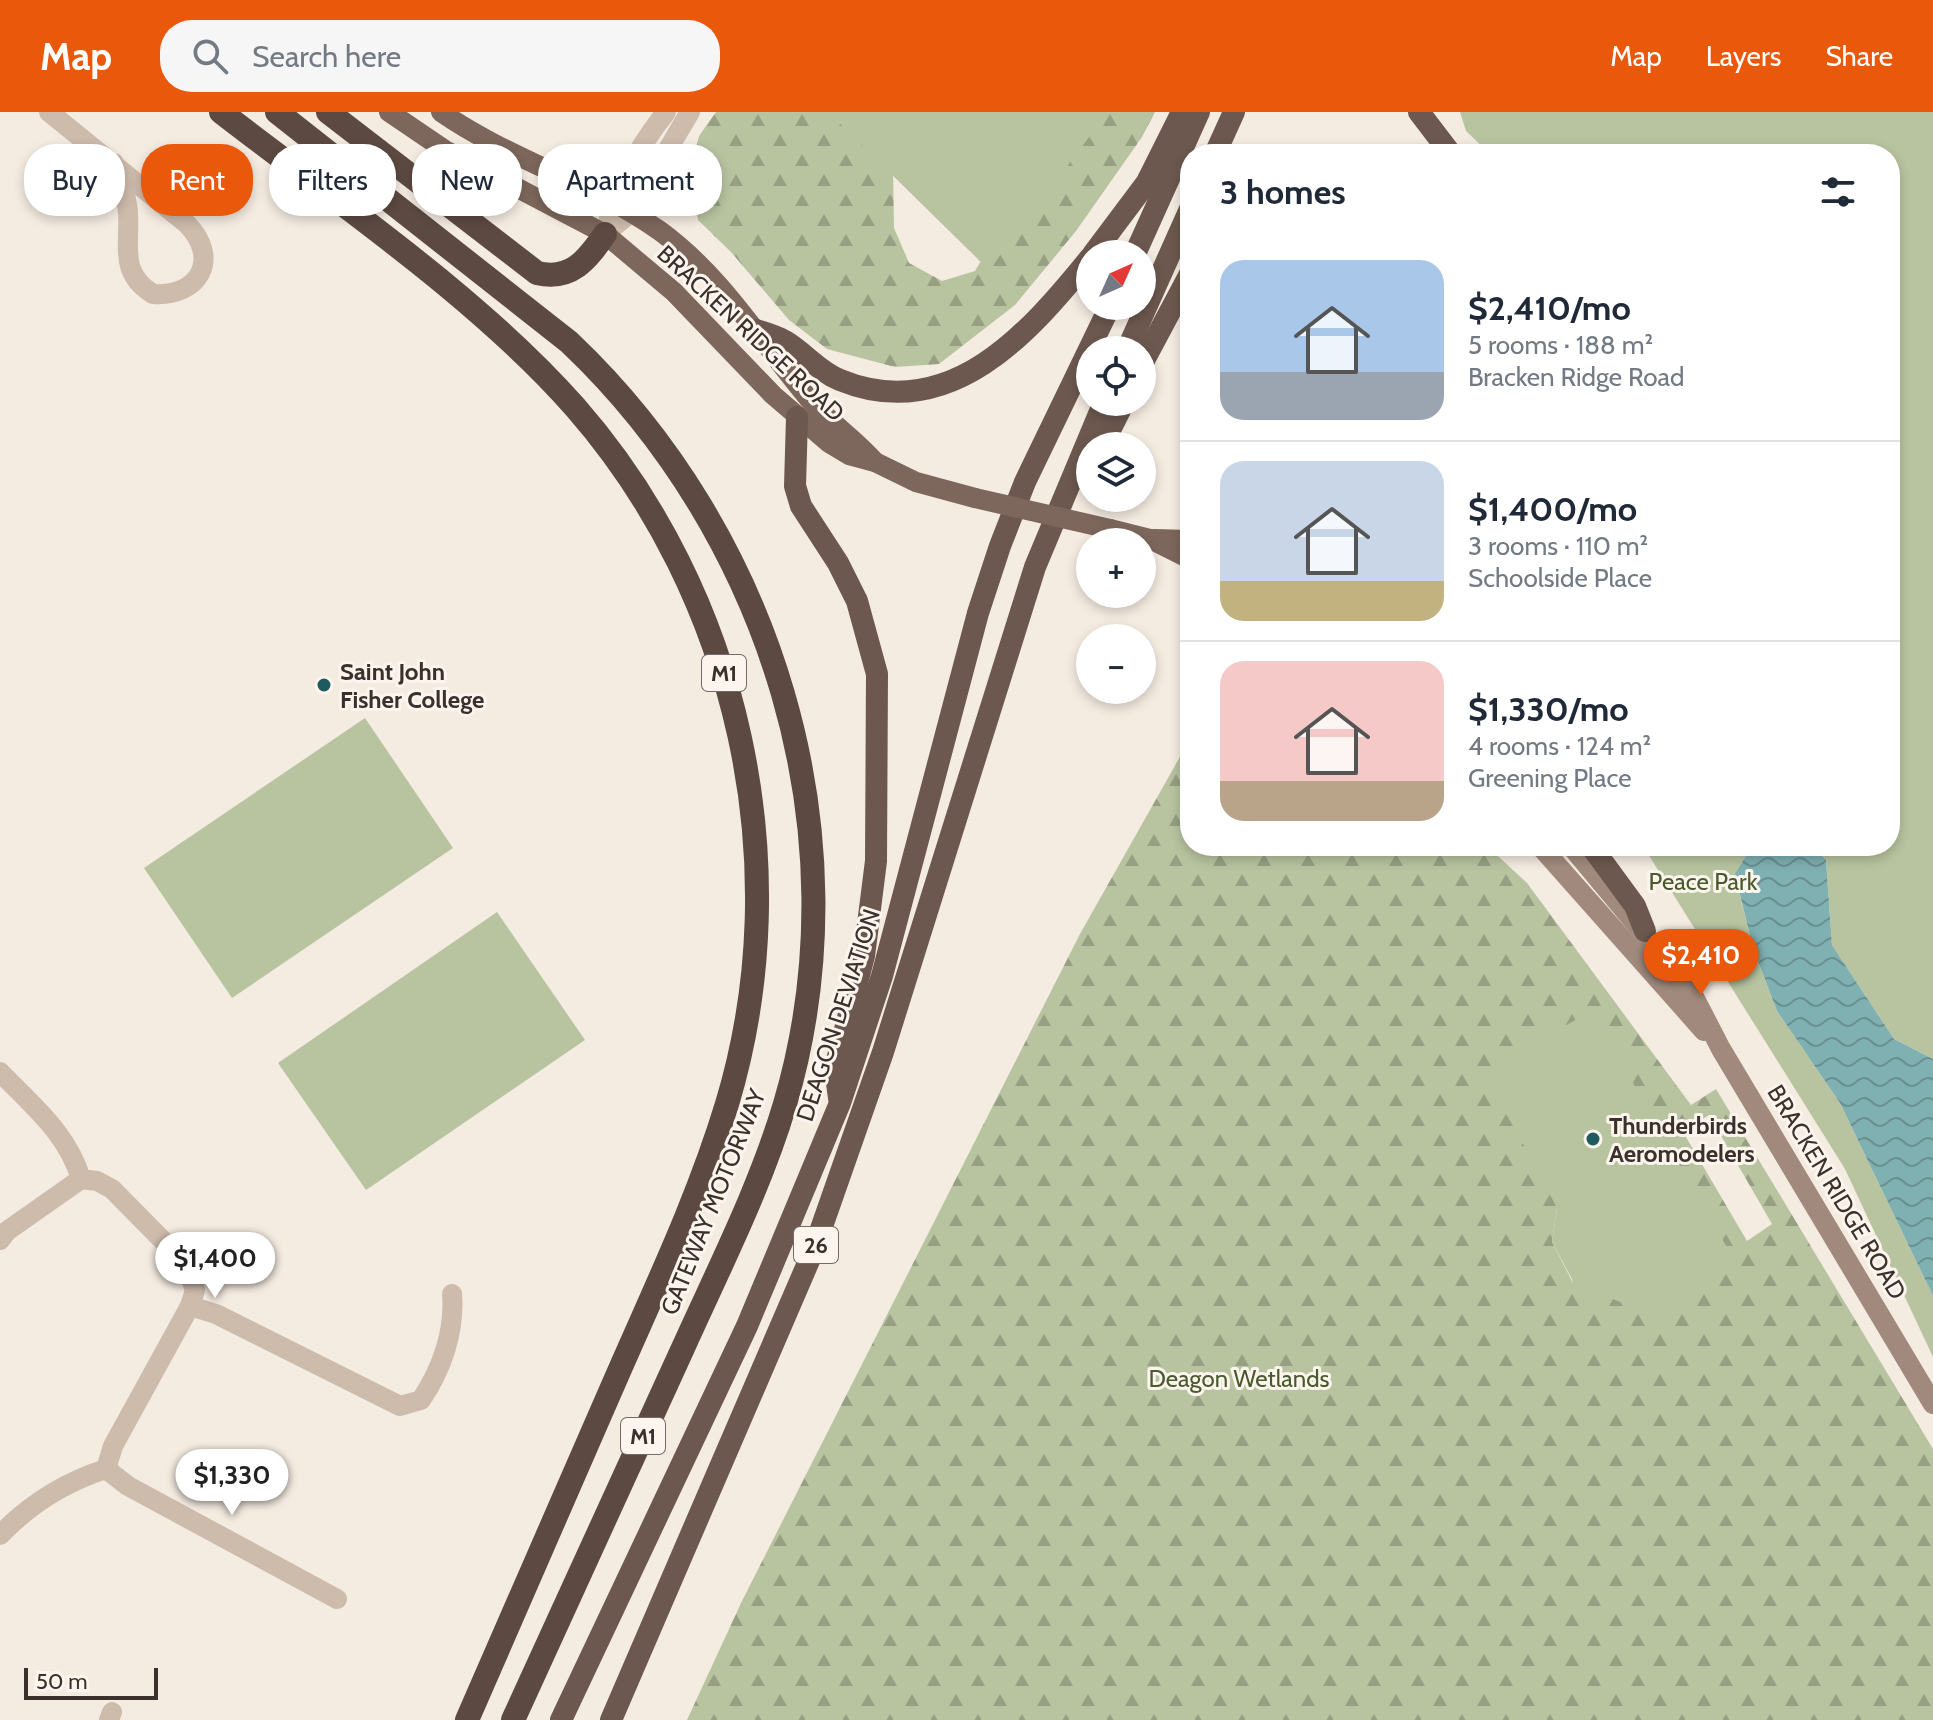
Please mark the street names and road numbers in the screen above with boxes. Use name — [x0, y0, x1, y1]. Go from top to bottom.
street label: BRACKEN RIDGE ROAD — [651, 239, 851, 427]
road number: M1 — [702, 655, 746, 691]
street label: DEAGON DEVIATION — [790, 905, 886, 1125]
street label: BRACKEN RIDGE ROAD — [1761, 1079, 1913, 1305]
street label: GATEWAY MOTORWAY — [654, 1085, 772, 1319]
road number: 26 — [794, 1227, 838, 1263]
road number: M1 — [621, 1418, 665, 1454]

